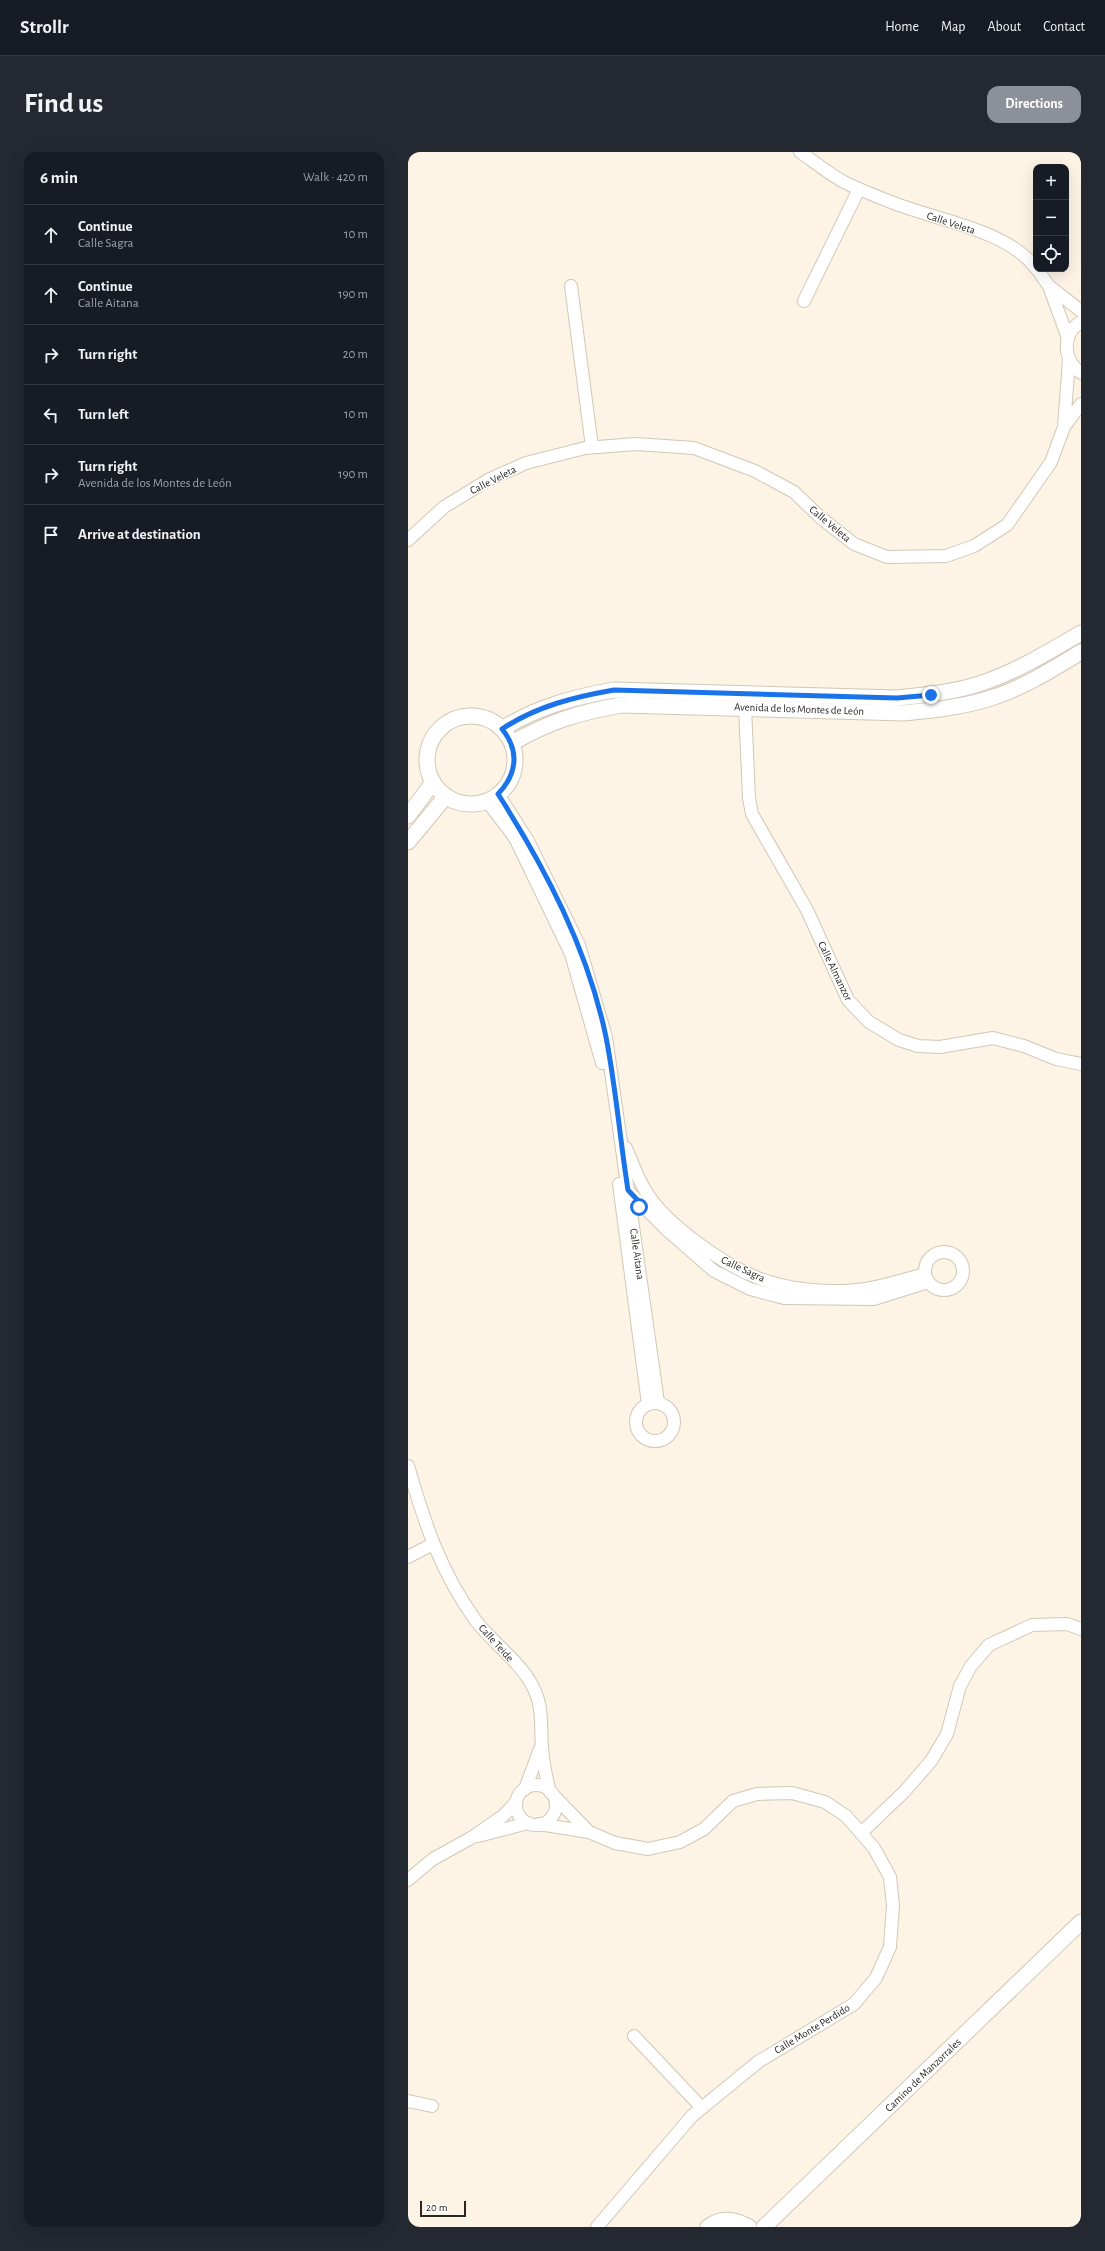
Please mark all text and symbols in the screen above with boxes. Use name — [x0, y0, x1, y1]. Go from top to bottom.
text: Strollr — [20, 18, 69, 37]
text: Home — [885, 20, 919, 34]
text: Map — [941, 20, 965, 34]
text: About — [987, 20, 1021, 34]
text: Contact — [1043, 20, 1085, 34]
button: Directions — [987, 86, 1081, 123]
text: Find us — [24, 90, 103, 118]
map controls — [1033, 164, 1069, 272]
button: + — [1033, 164, 1069, 200]
text: 6 min — [40, 169, 78, 186]
text: Walk · 420 m — [303, 171, 368, 184]
button: − — [1033, 200, 1069, 236]
street label: Calle Veleta — [925, 210, 977, 236]
text: Continue — [78, 219, 133, 234]
icon: ahead — [40, 224, 62, 246]
text: 10 m — [344, 228, 368, 241]
button: locate — [1033, 236, 1069, 272]
text: Calle Sagra — [78, 237, 134, 250]
text: Continue — [78, 279, 133, 294]
icon: ahead — [40, 284, 62, 306]
text: 190 m — [338, 288, 368, 301]
text: Calle Aitana — [78, 297, 139, 310]
icon: right — [40, 344, 62, 366]
text: Turn right — [78, 347, 137, 362]
text: 20 m — [343, 348, 368, 361]
icon: left — [40, 404, 62, 426]
text: Turn left — [78, 407, 129, 422]
text: 10 m — [344, 408, 368, 421]
text: Turn right — [78, 459, 137, 474]
icon: right — [40, 464, 62, 486]
street label: Calle Veleta — [468, 464, 518, 496]
text: 190 m — [338, 468, 368, 481]
text: Avenida de los Montes de León — [78, 477, 232, 490]
street label: Calle Veleta — [807, 504, 853, 544]
icon: arrive — [40, 524, 62, 546]
text: Arrive at destination — [78, 527, 201, 542]
route end — [922, 686, 940, 704]
street label: Avenida de los Montes de León — [734, 701, 864, 717]
street label: Calle Almanzor — [816, 939, 854, 1003]
route start — [630, 1198, 648, 1216]
street label: Calle Aitana — [628, 1228, 646, 1280]
street label: Calle Sagra — [719, 1254, 767, 1284]
street label: Calle Teide — [476, 1622, 516, 1664]
street label: Calle Monte Perdido — [772, 2002, 852, 2056]
street label: Camino de Manzorrales — [883, 2036, 963, 2114]
scale bar — [420, 2199, 466, 2218]
text: 20 m — [426, 2202, 447, 2213]

